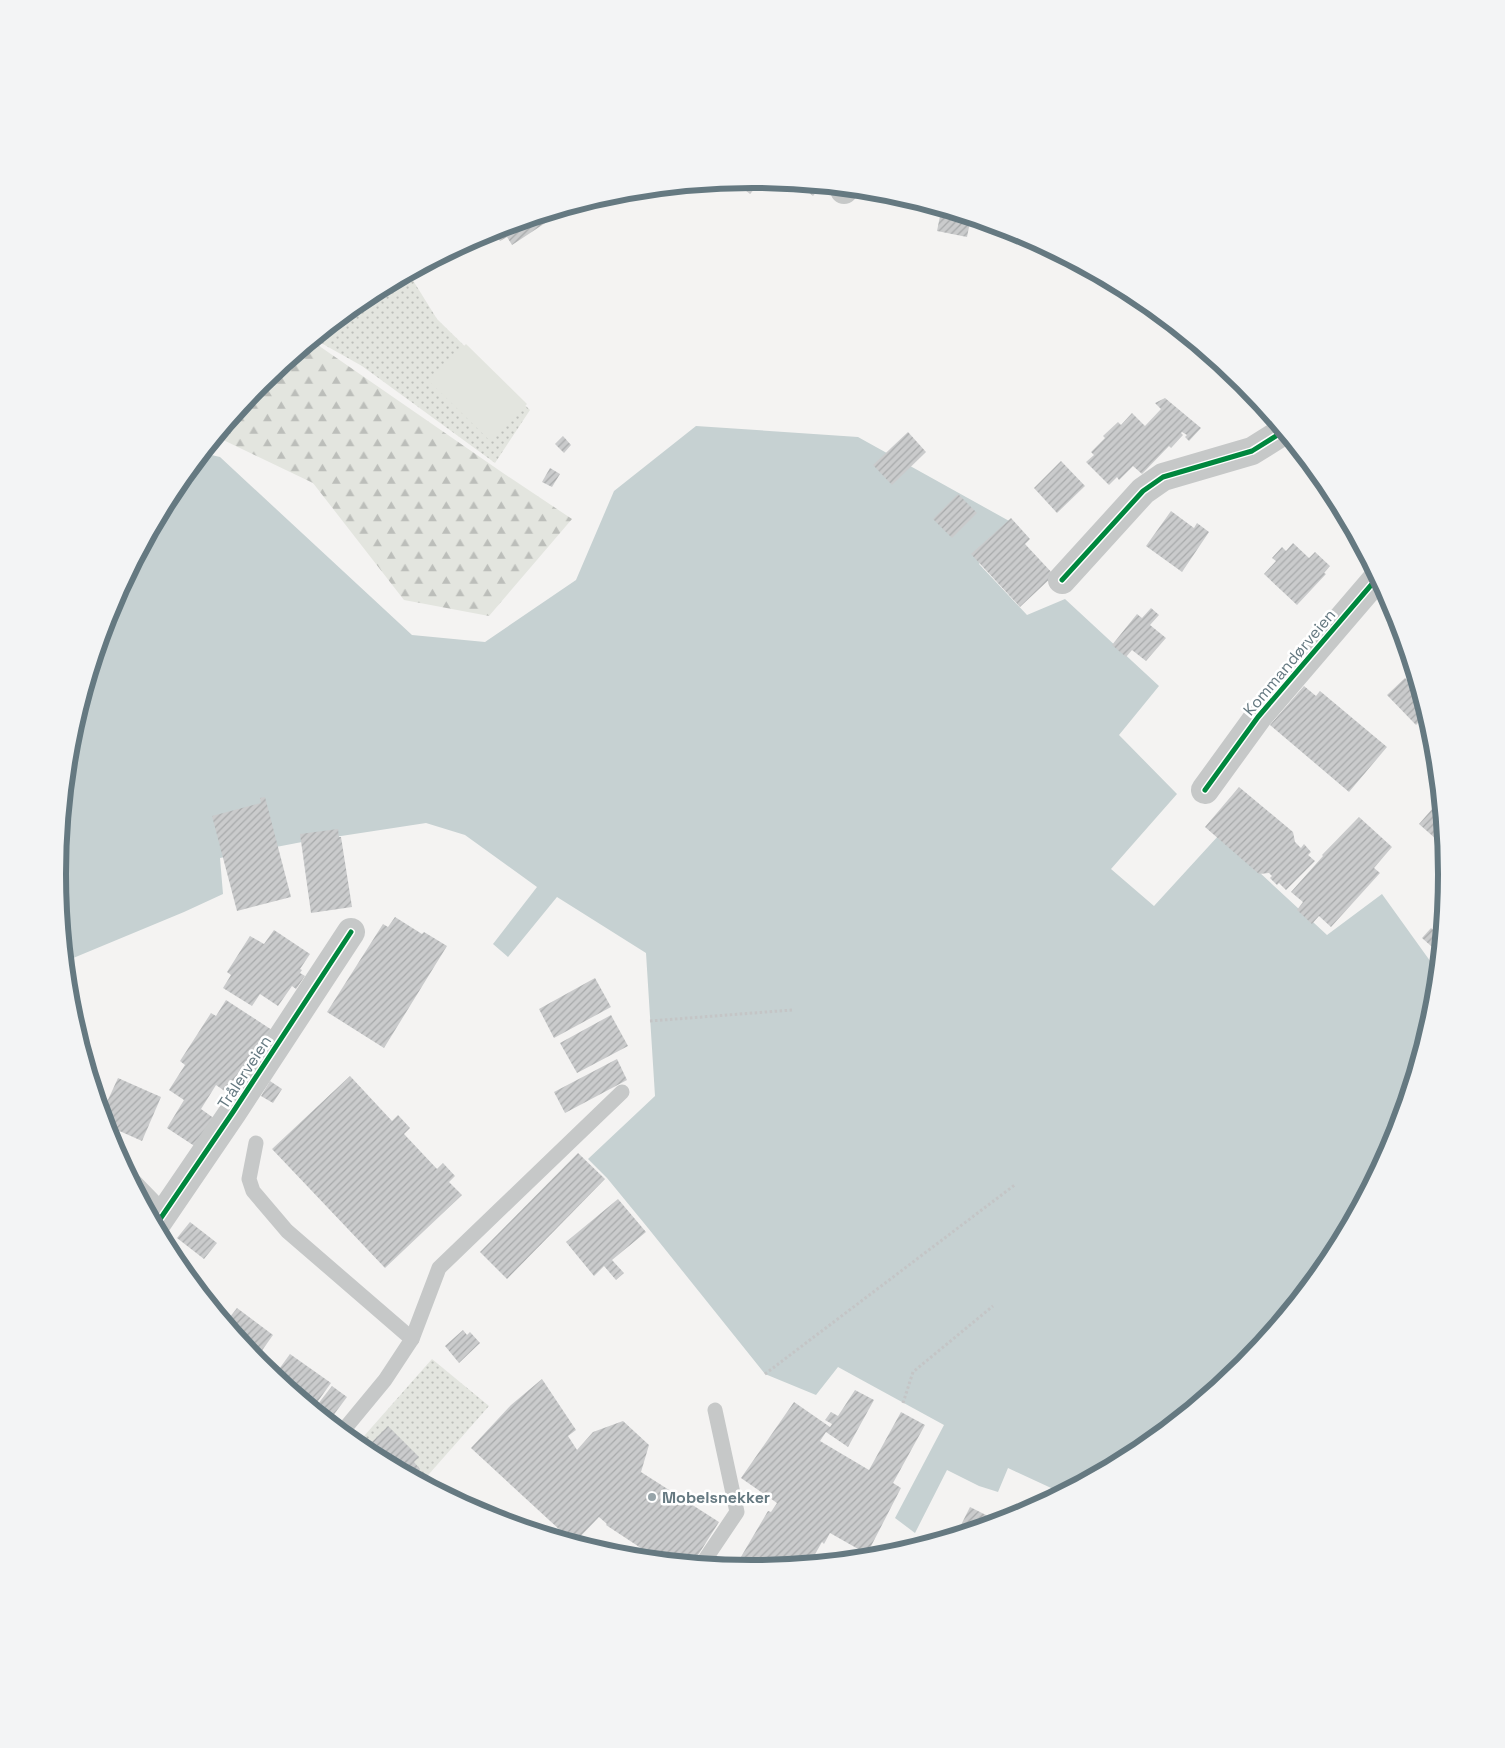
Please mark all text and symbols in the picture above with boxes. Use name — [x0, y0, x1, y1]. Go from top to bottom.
street label: Kommandørveien — [1239, 605, 1340, 720]
street label: Trålerveien — [213, 1032, 276, 1113]
place label: Mobelsnekker — [662, 1487, 770, 1508]
marker: Mobelsnekker — [646, 1491, 658, 1503]

